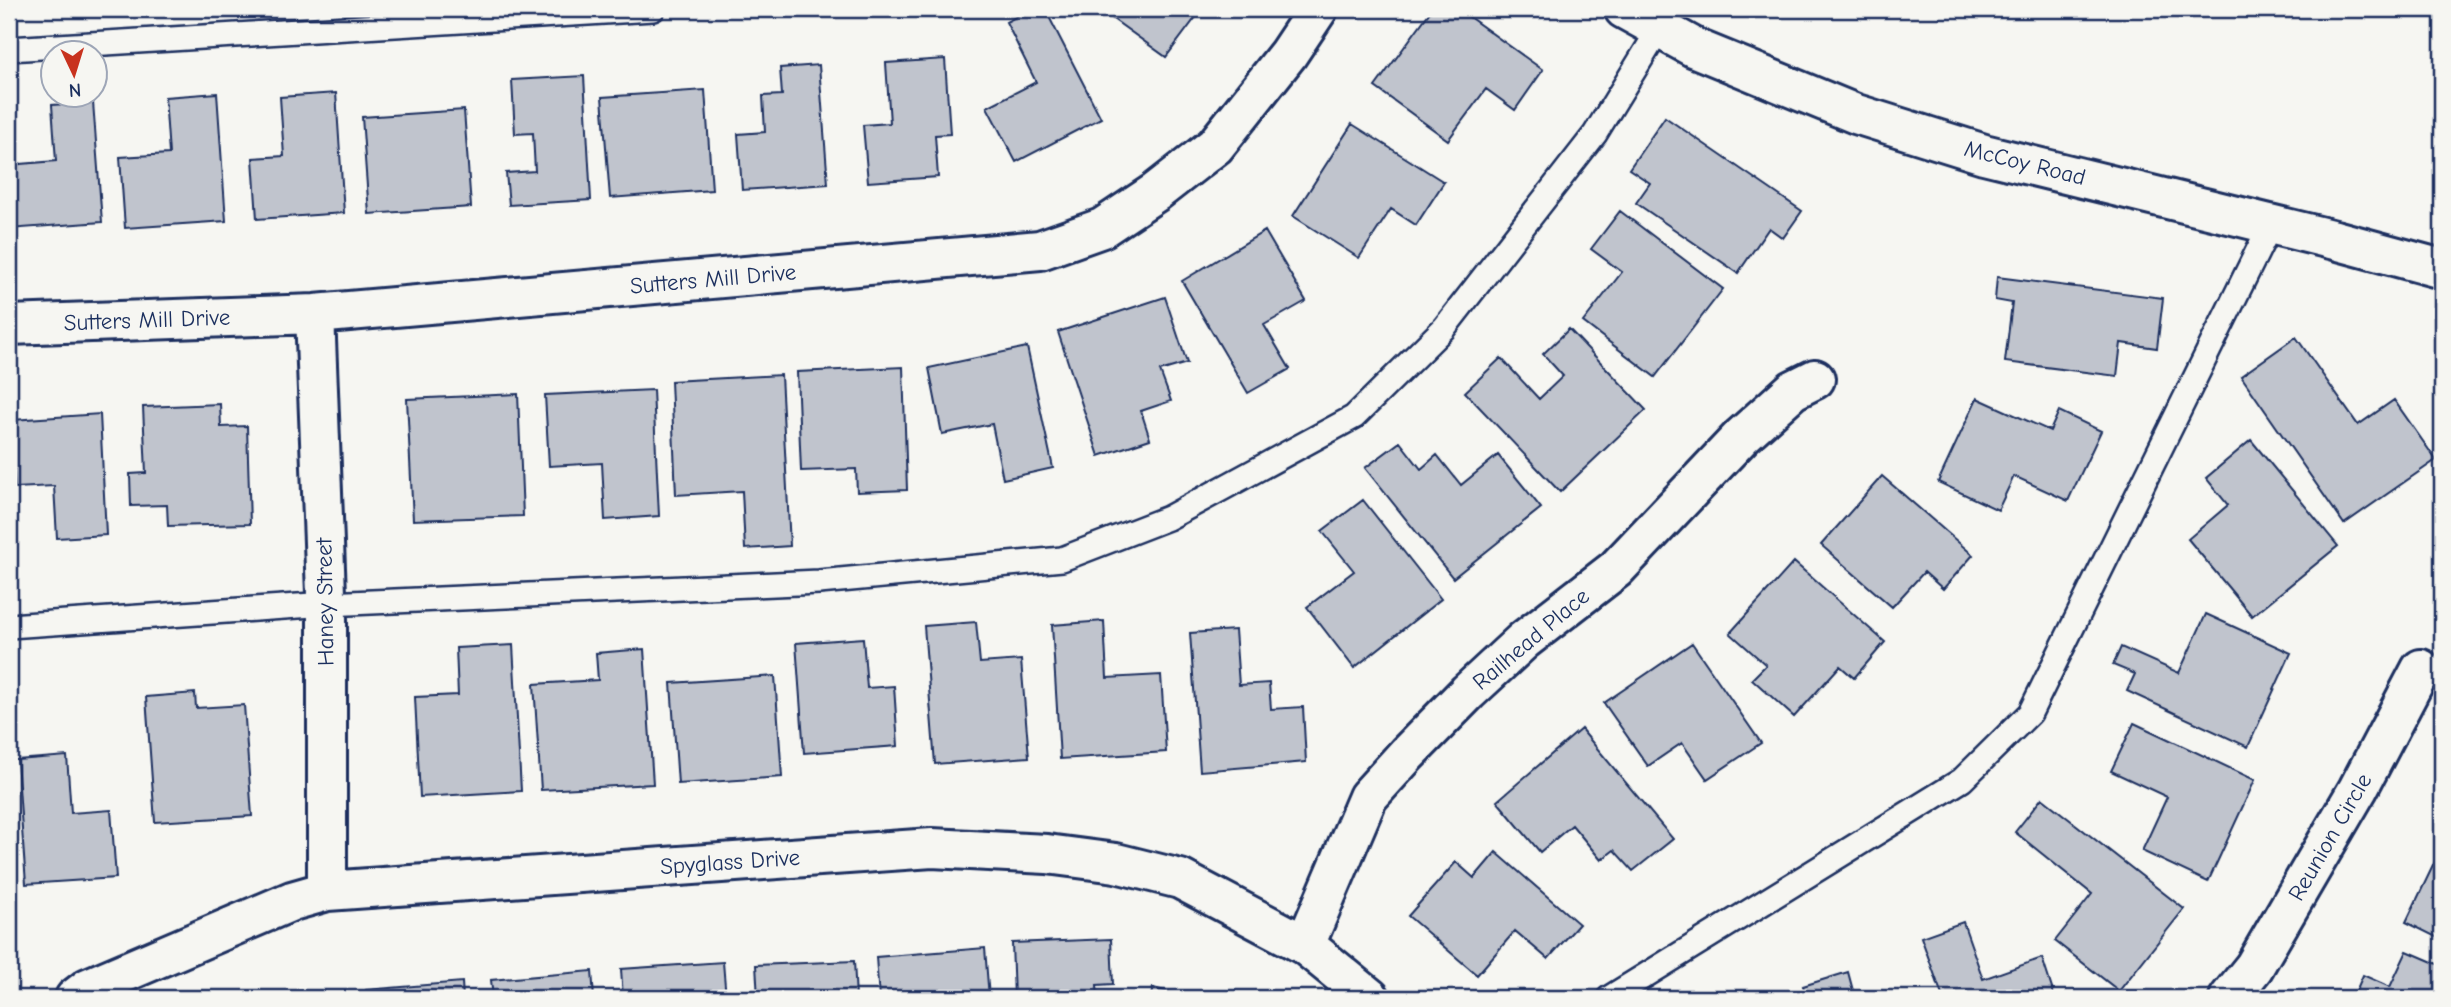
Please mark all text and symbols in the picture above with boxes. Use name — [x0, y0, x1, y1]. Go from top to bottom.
north arrow — [38, 38, 108, 108]
text: N — [68, 79, 82, 101]
street label: McCoy Road — [1961, 135, 2089, 191]
street label: Sutters Mill Drive — [629, 258, 797, 300]
street label: Sutters Mill Drive — [63, 304, 231, 336]
street label: Haney Street — [310, 536, 340, 666]
street label: Railhead Place — [1467, 583, 1595, 695]
street label: Reunion Circle — [2283, 768, 2377, 906]
street label: Spyglass Drive — [659, 844, 801, 880]

